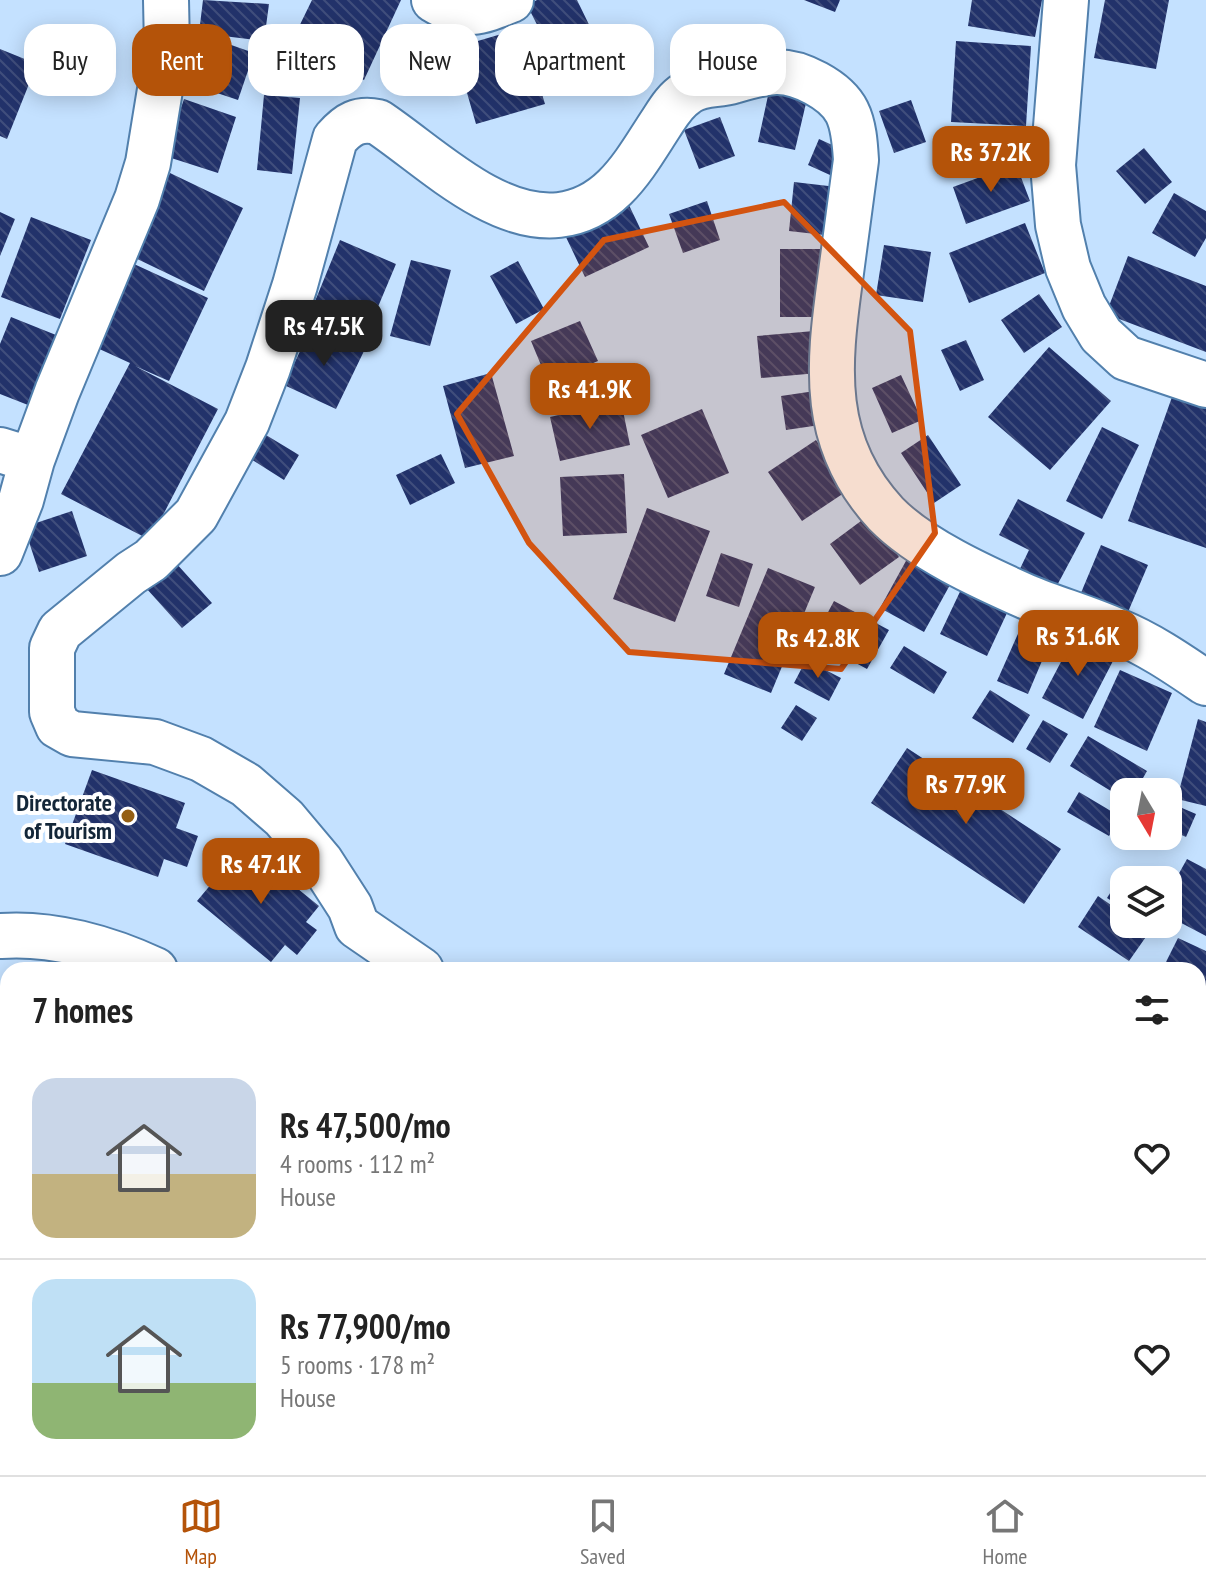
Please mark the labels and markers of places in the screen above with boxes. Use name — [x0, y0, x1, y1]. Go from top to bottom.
pin: Rs 37.2K — [908, 126, 1074, 194]
pin: Rs 47.5K — [241, 300, 407, 368]
pin: Rs 41.9K — [507, 363, 673, 431]
pin: Rs 31.6K — [995, 610, 1161, 678]
pin: Rs 42.8K — [735, 612, 901, 680]
pin: Rs 77.9K — [883, 758, 1049, 826]
place label: Directorate of Tourism — [16, 787, 112, 846]
marker: Directorate of Tourism — [119, 807, 137, 825]
pin: Rs 47.1K — [178, 838, 344, 906]

